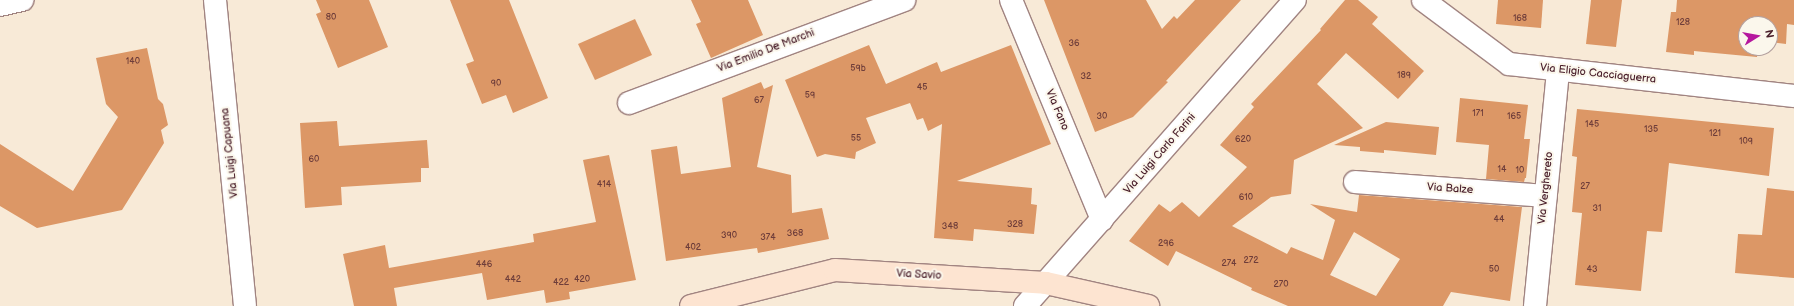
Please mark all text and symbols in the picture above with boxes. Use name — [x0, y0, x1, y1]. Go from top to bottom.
house number: 80 — [326, 13, 336, 23]
house number: 168 — [1513, 14, 1527, 24]
north arrow — [1738, 16, 1778, 56]
house number: 128 — [1676, 18, 1690, 28]
street label: Via Emilio De Marchi — [716, 26, 816, 76]
text: N — [1762, 29, 1776, 39]
house number: 36 — [1068, 39, 1080, 49]
house number: 140 — [126, 57, 140, 67]
street label: Via Eligio Cacciaguerra — [1539, 61, 1657, 87]
house number: 59b — [850, 64, 866, 74]
house number: 189 — [1397, 71, 1411, 81]
house number: 32 — [1081, 72, 1091, 82]
house number: 90 — [491, 79, 501, 89]
house number: 45 — [917, 83, 927, 93]
street label: Via Fano — [1042, 87, 1072, 133]
house number: 59 — [805, 91, 815, 101]
house number: 67 — [754, 96, 764, 106]
street label: Via Luigi Capuana — [219, 107, 241, 199]
house number: 171 — [1472, 109, 1484, 119]
street label: Via Luigi Carlo Farini — [1121, 111, 1199, 197]
house number: 30 — [1097, 112, 1107, 122]
house number: 165 — [1507, 112, 1521, 122]
house number: 145 — [1585, 120, 1599, 130]
house number: 135 — [1644, 125, 1658, 135]
house number: 121 — [1709, 129, 1721, 139]
house number: 55 — [851, 134, 861, 144]
house number: 620 — [1235, 135, 1251, 145]
house number: 109 — [1739, 137, 1753, 147]
street label: Via Verghereto — [1536, 151, 1556, 225]
house number: 60 — [309, 155, 319, 165]
house number: 14 — [1498, 165, 1506, 175]
house number: 10 — [1516, 166, 1524, 176]
house number: 414 — [597, 180, 611, 190]
street label: Via Balze — [1426, 181, 1474, 197]
house number: 27 — [1580, 182, 1590, 192]
house number: 610 — [1239, 193, 1253, 203]
house number: 31 — [1592, 204, 1602, 214]
house number: 44 — [1494, 215, 1504, 225]
house number: 328 — [1007, 220, 1023, 230]
house number: 348 — [942, 222, 958, 232]
house number: 368 — [787, 229, 803, 239]
house number: 390 — [721, 231, 737, 241]
house number: 374 — [760, 233, 776, 243]
house number: 296 — [1158, 239, 1174, 249]
house number: 402 — [685, 243, 701, 253]
house number: 272 — [1243, 256, 1259, 266]
house number: 274 — [1221, 259, 1237, 269]
house number: 446 — [476, 260, 492, 270]
house number: 50 — [1489, 265, 1499, 275]
house number: 43 — [1586, 265, 1598, 275]
street label: Via Savio — [896, 267, 942, 283]
house number: 442 — [505, 275, 521, 285]
house number: 420 — [574, 275, 590, 285]
house number: 422 — [553, 278, 569, 288]
house number: 270 — [1273, 280, 1289, 290]

